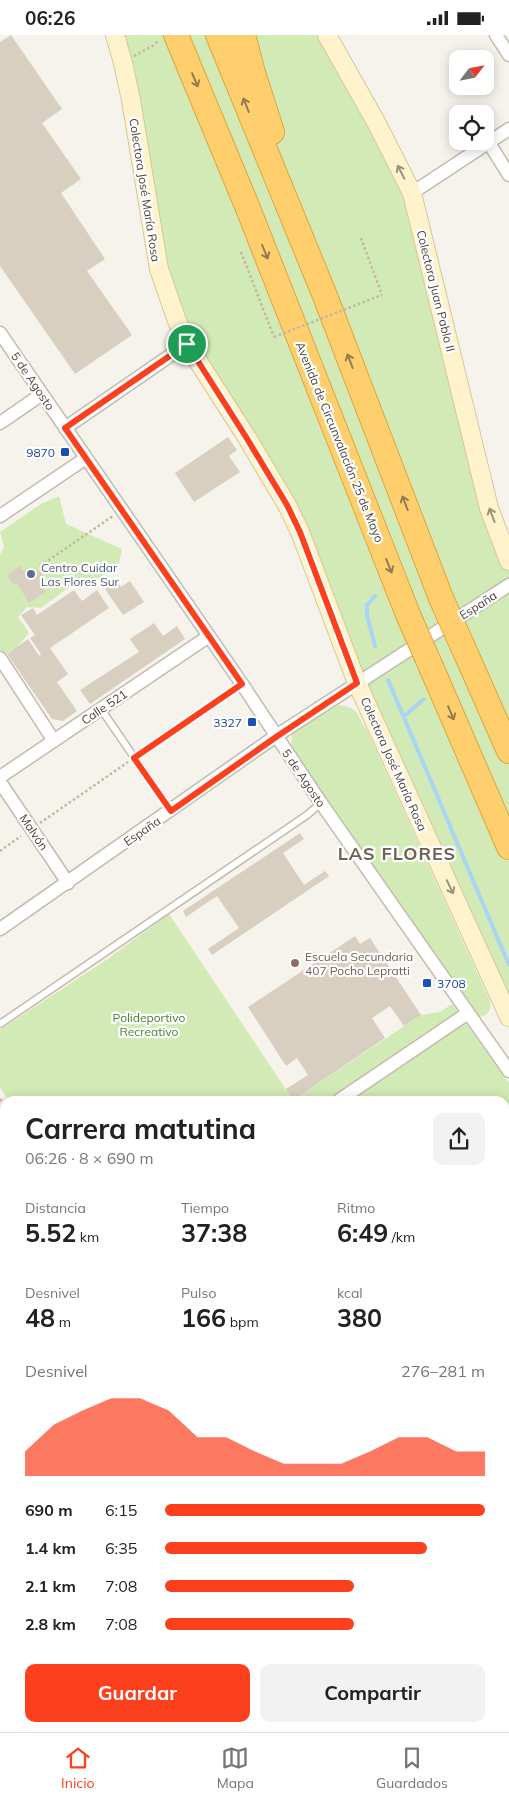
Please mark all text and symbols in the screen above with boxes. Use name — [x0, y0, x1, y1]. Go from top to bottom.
text: 06:26 — [25, 6, 75, 30]
north arrow — [449, 50, 494, 95]
map controls — [449, 50, 494, 150]
one-way arrow — [190, 72, 200, 87]
one-way arrow — [241, 98, 251, 113]
button: locate — [449, 105, 494, 150]
street label: Colectora José María Rosa — [126, 117, 164, 263]
one-way arrow — [396, 165, 405, 180]
street label: Colectora Juan Pablo II — [414, 229, 458, 353]
one-way arrow — [261, 244, 270, 259]
pin — [166, 323, 208, 365]
icon: arrive — [173, 330, 201, 358]
street label: Avenida de Circunvalación 25 de Mayo — [293, 339, 387, 545]
street label: 5 de Agosto — [8, 349, 58, 413]
one-way arrow — [345, 354, 354, 369]
place label: 9870 — [26, 445, 55, 460]
marker: 9870 — [59, 446, 71, 458]
one-way arrow — [400, 496, 409, 512]
one-way arrow — [487, 508, 496, 523]
one-way arrow — [385, 558, 394, 573]
place label: Centro Cuidar Las Flores Sur — [41, 560, 120, 589]
marker: Centro Cuidar Las Flores Sur — [25, 568, 37, 580]
street label: España — [456, 587, 500, 623]
street label: Calle 521 — [78, 686, 130, 728]
street label: Colectora José María Rosa — [358, 695, 430, 833]
one-way arrow — [447, 705, 456, 720]
place label: 3327 — [213, 715, 242, 730]
marker: 3327 — [246, 716, 258, 728]
street label: 5 de Agosto — [279, 746, 329, 810]
street label: Malvón — [16, 811, 52, 853]
street label: España — [121, 813, 163, 849]
district label: LAS FLORES — [338, 842, 456, 865]
one-way arrow — [445, 879, 455, 894]
place label: Escuela Secundaria 407 Pocho Lepratti — [305, 949, 413, 978]
marker: Escuela Secundaria 407 Pocho Lepratti — [289, 957, 301, 969]
place label: 3708 — [437, 976, 466, 991]
marker: 3708 — [421, 977, 433, 989]
park label: Polideportivo Recreativo — [113, 1010, 186, 1039]
text: Carrera matutina — [25, 1111, 256, 1146]
button: share — [433, 1113, 485, 1165]
text: 06:26 · 8 × 690 m — [25, 1148, 154, 1168]
text: Distancia — [25, 1199, 86, 1217]
text: Tiempo — [181, 1199, 229, 1217]
text: Ritmo — [337, 1199, 375, 1217]
text: 5.52 — [25, 1217, 76, 1248]
text: 37:38 — [181, 1217, 247, 1248]
text: 6:49 — [337, 1217, 388, 1248]
text: km — [76, 1228, 99, 1246]
text: /km — [388, 1228, 415, 1246]
text: Desnivel — [25, 1284, 80, 1302]
text: Pulso — [181, 1284, 216, 1302]
text: kcal — [337, 1284, 363, 1302]
text: 48 — [25, 1302, 55, 1333]
text: 166 — [181, 1302, 226, 1333]
text: 380 — [337, 1302, 382, 1333]
text: m — [55, 1313, 71, 1331]
text: bpm — [226, 1313, 259, 1331]
text: Desnivel — [25, 1361, 88, 1381]
text: 276–281 m — [401, 1361, 485, 1381]
text: 690 m — [25, 1500, 73, 1520]
text: 6:15 — [105, 1500, 137, 1520]
text: 1.4 km — [25, 1538, 76, 1558]
text: 6:35 — [105, 1538, 137, 1558]
text: 2.1 km — [25, 1576, 76, 1596]
text: 7:08 — [105, 1576, 137, 1596]
text: 2.8 km — [25, 1614, 76, 1634]
text: 7:08 — [105, 1614, 137, 1634]
button: Guardar — [25, 1664, 250, 1722]
button: Compartir — [260, 1664, 485, 1722]
tab: Inicio — [61, 1744, 95, 1792]
tab: Mapa — [217, 1744, 254, 1792]
tab: Guardados — [376, 1744, 448, 1792]

